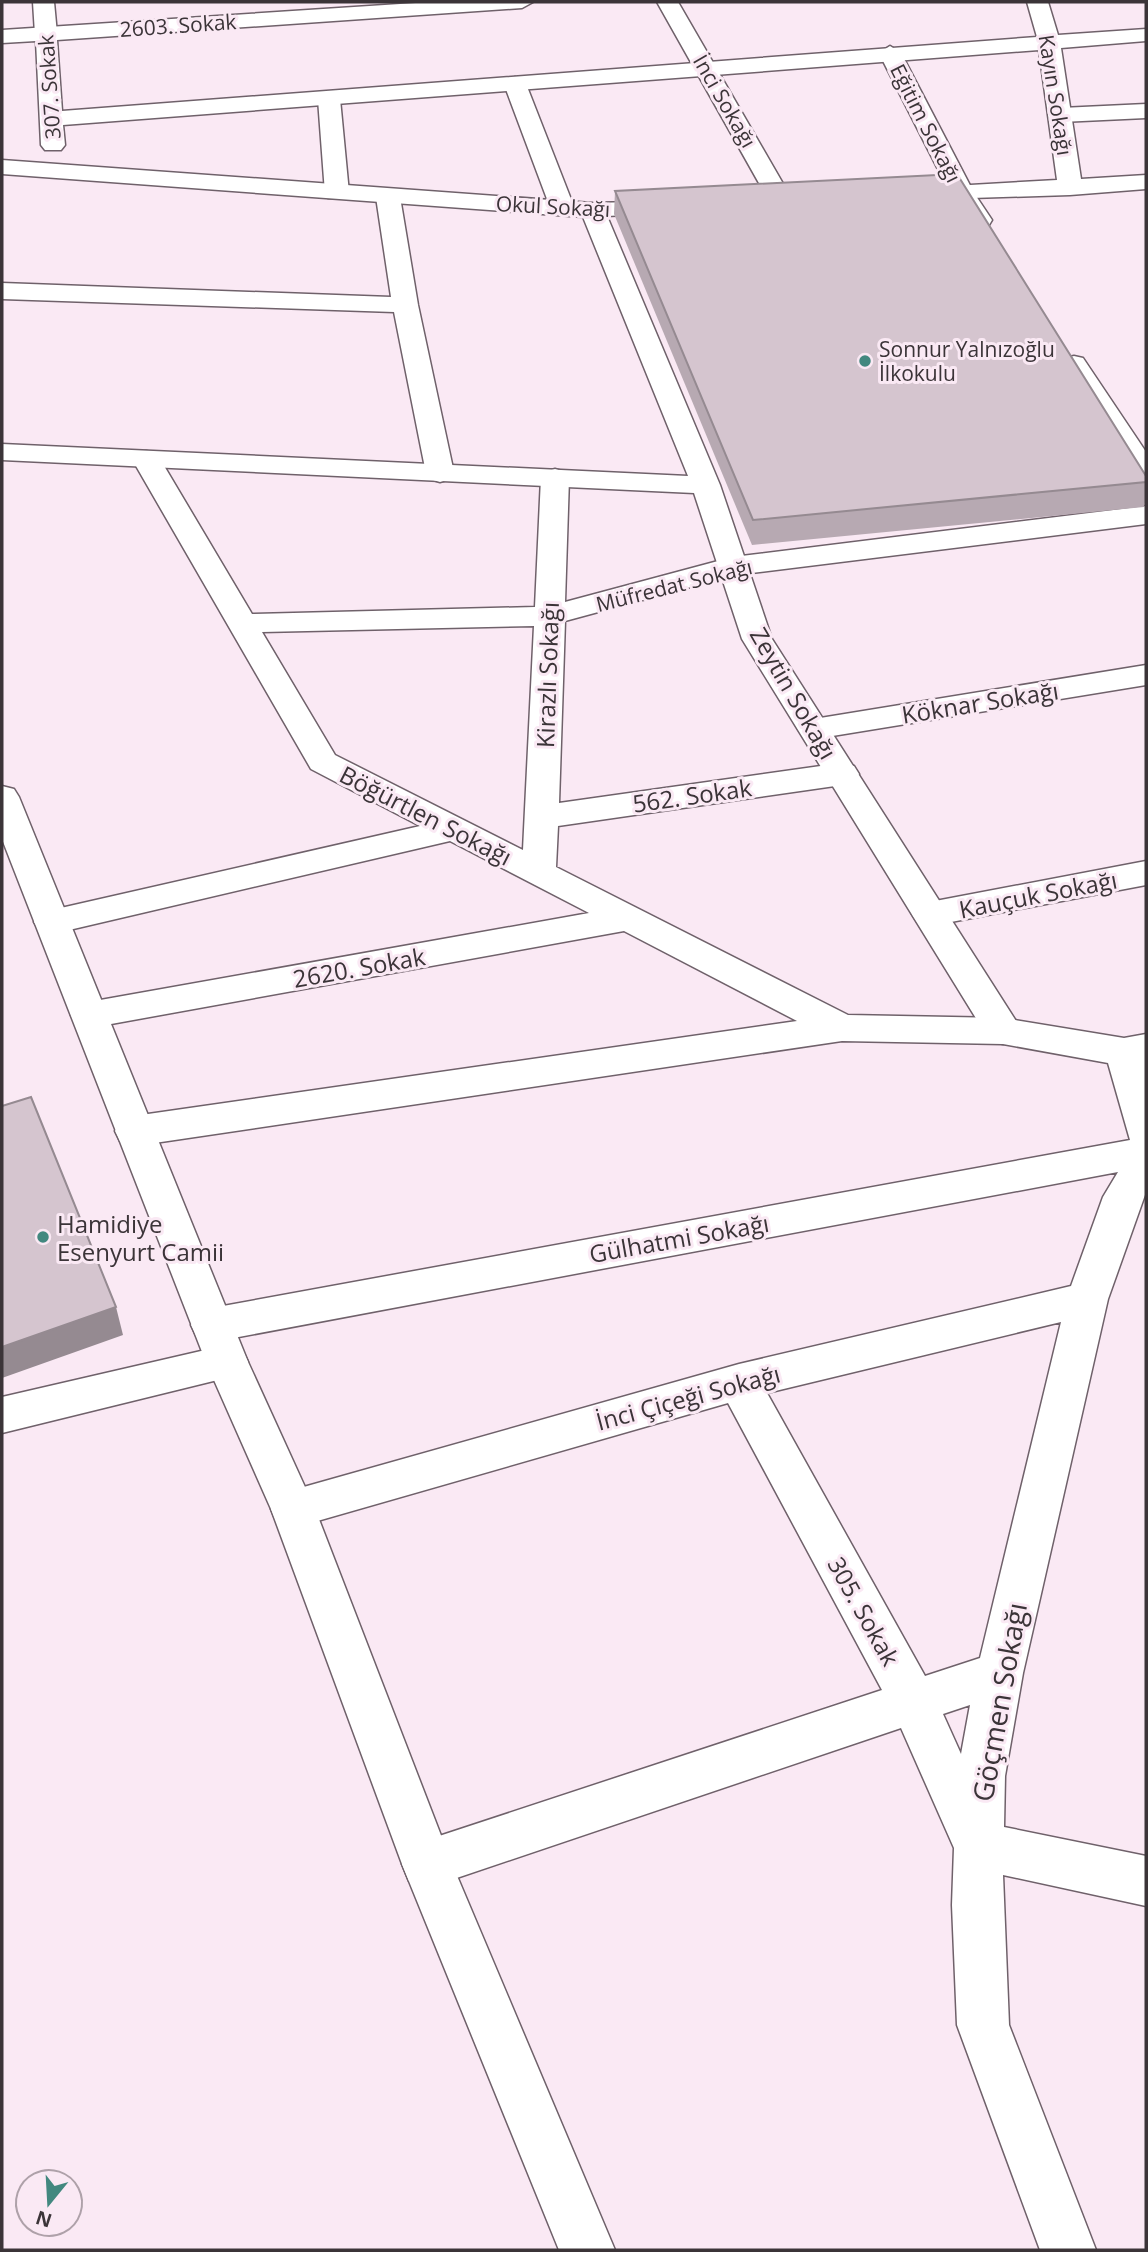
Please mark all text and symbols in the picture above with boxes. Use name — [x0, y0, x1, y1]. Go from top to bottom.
street label: 2603. Sokak — [119, 7, 237, 43]
street label: Kayın Sokağı — [1033, 32, 1079, 158]
street label: 307. Sokak — [31, 34, 67, 140]
street label: İnci Sokağı — [687, 49, 763, 153]
street label: Eğitim Sokağı — [884, 59, 968, 187]
street label: Okul Sokağı — [495, 189, 611, 223]
place label: Sonnur Yalnızoğlu İlkokulu — [879, 335, 1055, 387]
marker: Sonnur Yalnızoğlu İlkokulu — [857, 353, 873, 369]
street label: Müfredat Sokağı — [593, 552, 755, 618]
street label: Kirazlı Sokağı — [528, 601, 566, 749]
street label: Zeytin Sokağı — [743, 621, 845, 765]
street label: Köknar Sokağı — [899, 673, 1061, 731]
street label: Böğürtlen Sokağı — [334, 757, 518, 873]
street label: 562. Sokak — [630, 770, 754, 820]
street label: Kauçuk Sokağı — [956, 862, 1120, 926]
street label: 2620. Sokak — [290, 939, 428, 995]
street label: Gülhatmi Sokağı — [587, 1206, 771, 1270]
place label: Hamidiye Esenyurt Camii — [57, 1207, 224, 1268]
marker: Hamidiye Esenyurt Camii — [35, 1229, 51, 1245]
street label: İnci Çiçeği Sokağı — [592, 1357, 784, 1437]
street label: 305. Sokak — [821, 1551, 908, 1672]
street label: Göçmen Sokağı — [963, 1600, 1035, 1804]
north arrow — [14, 2168, 84, 2238]
text: N — [32, 2204, 55, 2234]

